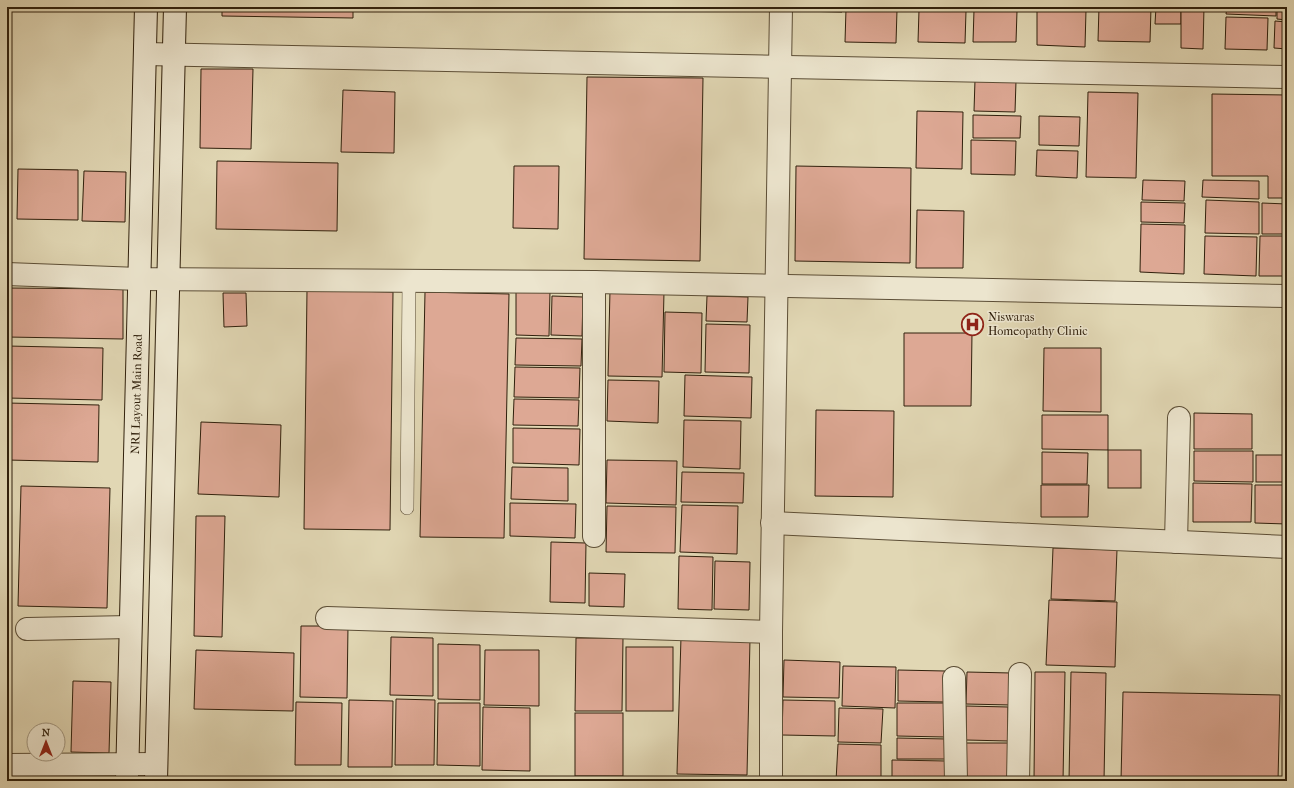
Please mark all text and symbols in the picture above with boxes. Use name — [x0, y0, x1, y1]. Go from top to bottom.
place label: Niswaras Homeopathy Clinic — [988, 310, 1088, 338]
hospital icon: Niswaras Homeopathy Clinic — [959, 311, 985, 337]
street label: NRI Layout Main Road — [128, 334, 145, 454]
north arrow — [26, 722, 66, 762]
text: N — [42, 726, 51, 739]

